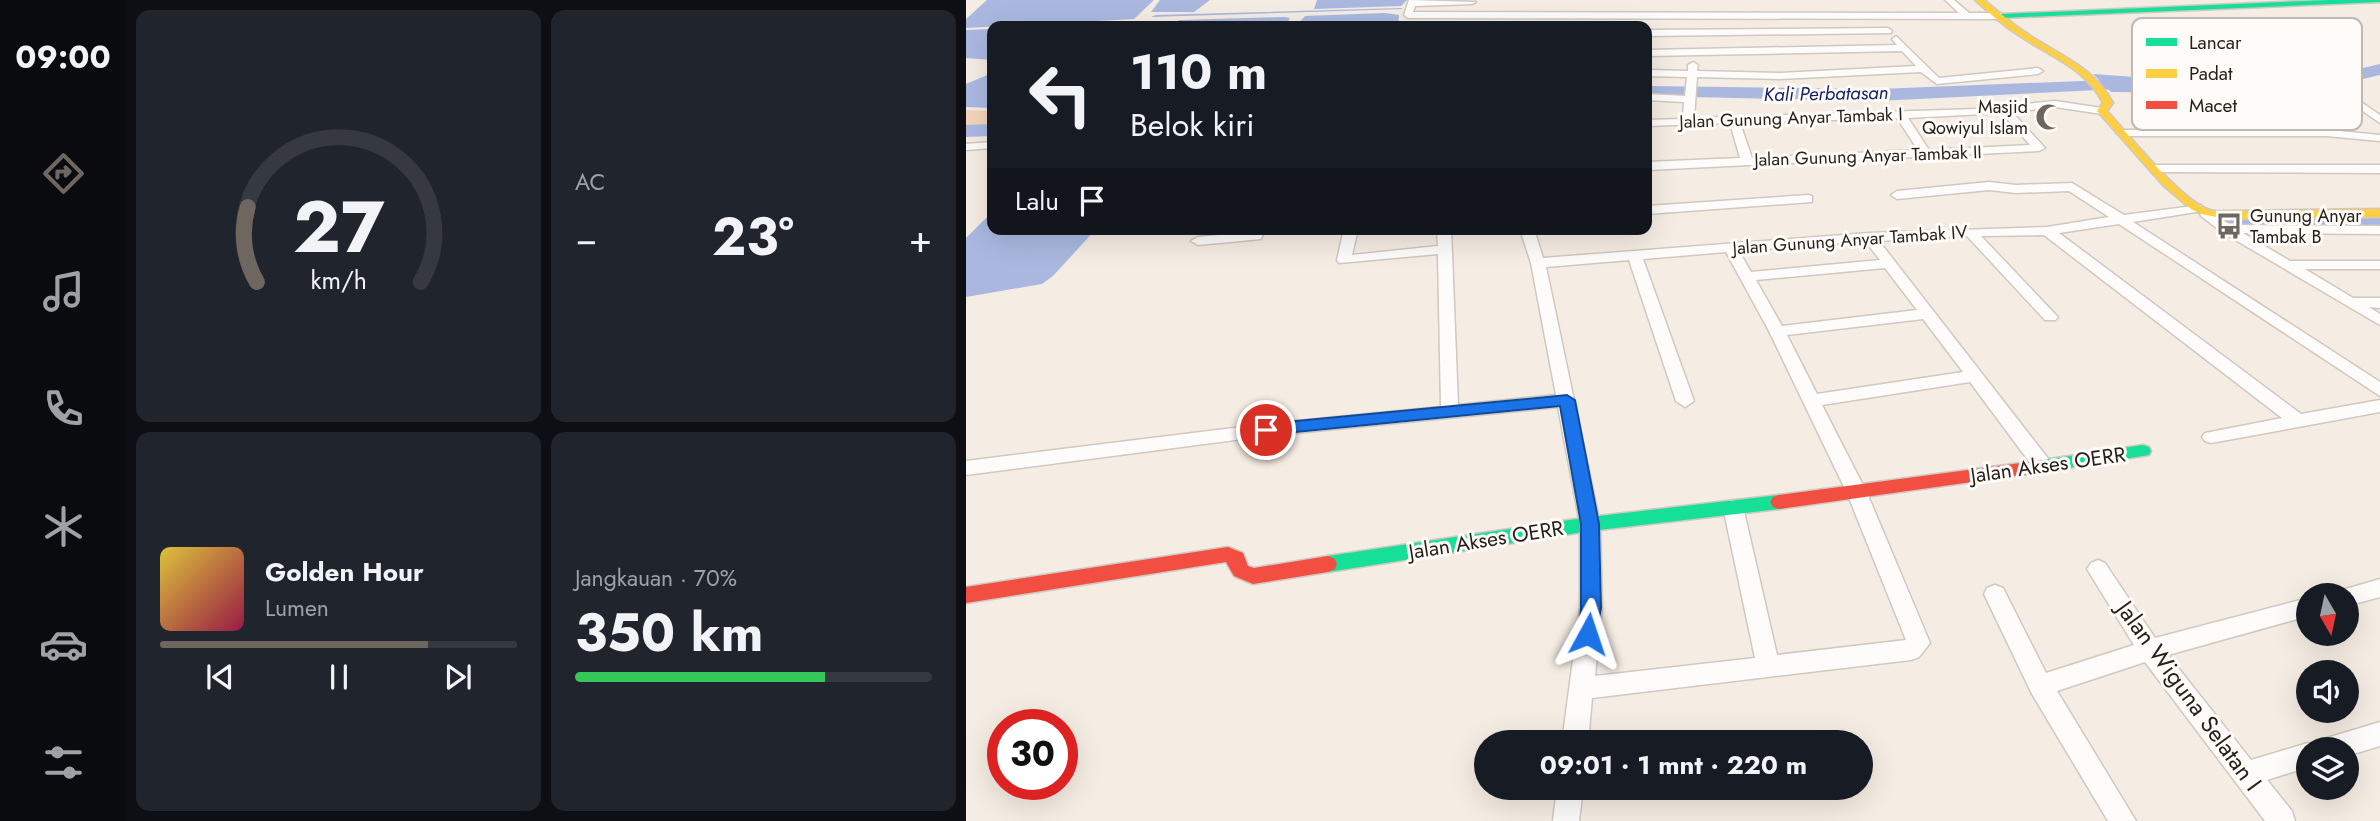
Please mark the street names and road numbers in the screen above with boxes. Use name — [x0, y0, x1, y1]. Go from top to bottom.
street label: Jalan Gunung Anyar Tambak I — [1677, 101, 1903, 135]
street label: Jalan Gunung Anyar Tambak II — [1752, 139, 1982, 173]
street label: Jalan Gunung Anyar Tambak IV — [1730, 219, 1968, 261]
street label: Jalan Akses OERR — [1966, 439, 2128, 491]
street label: Jalan Akses OERR — [1404, 513, 1566, 568]
street label: Jalan Wiguna Selatan I — [2107, 591, 2270, 798]

